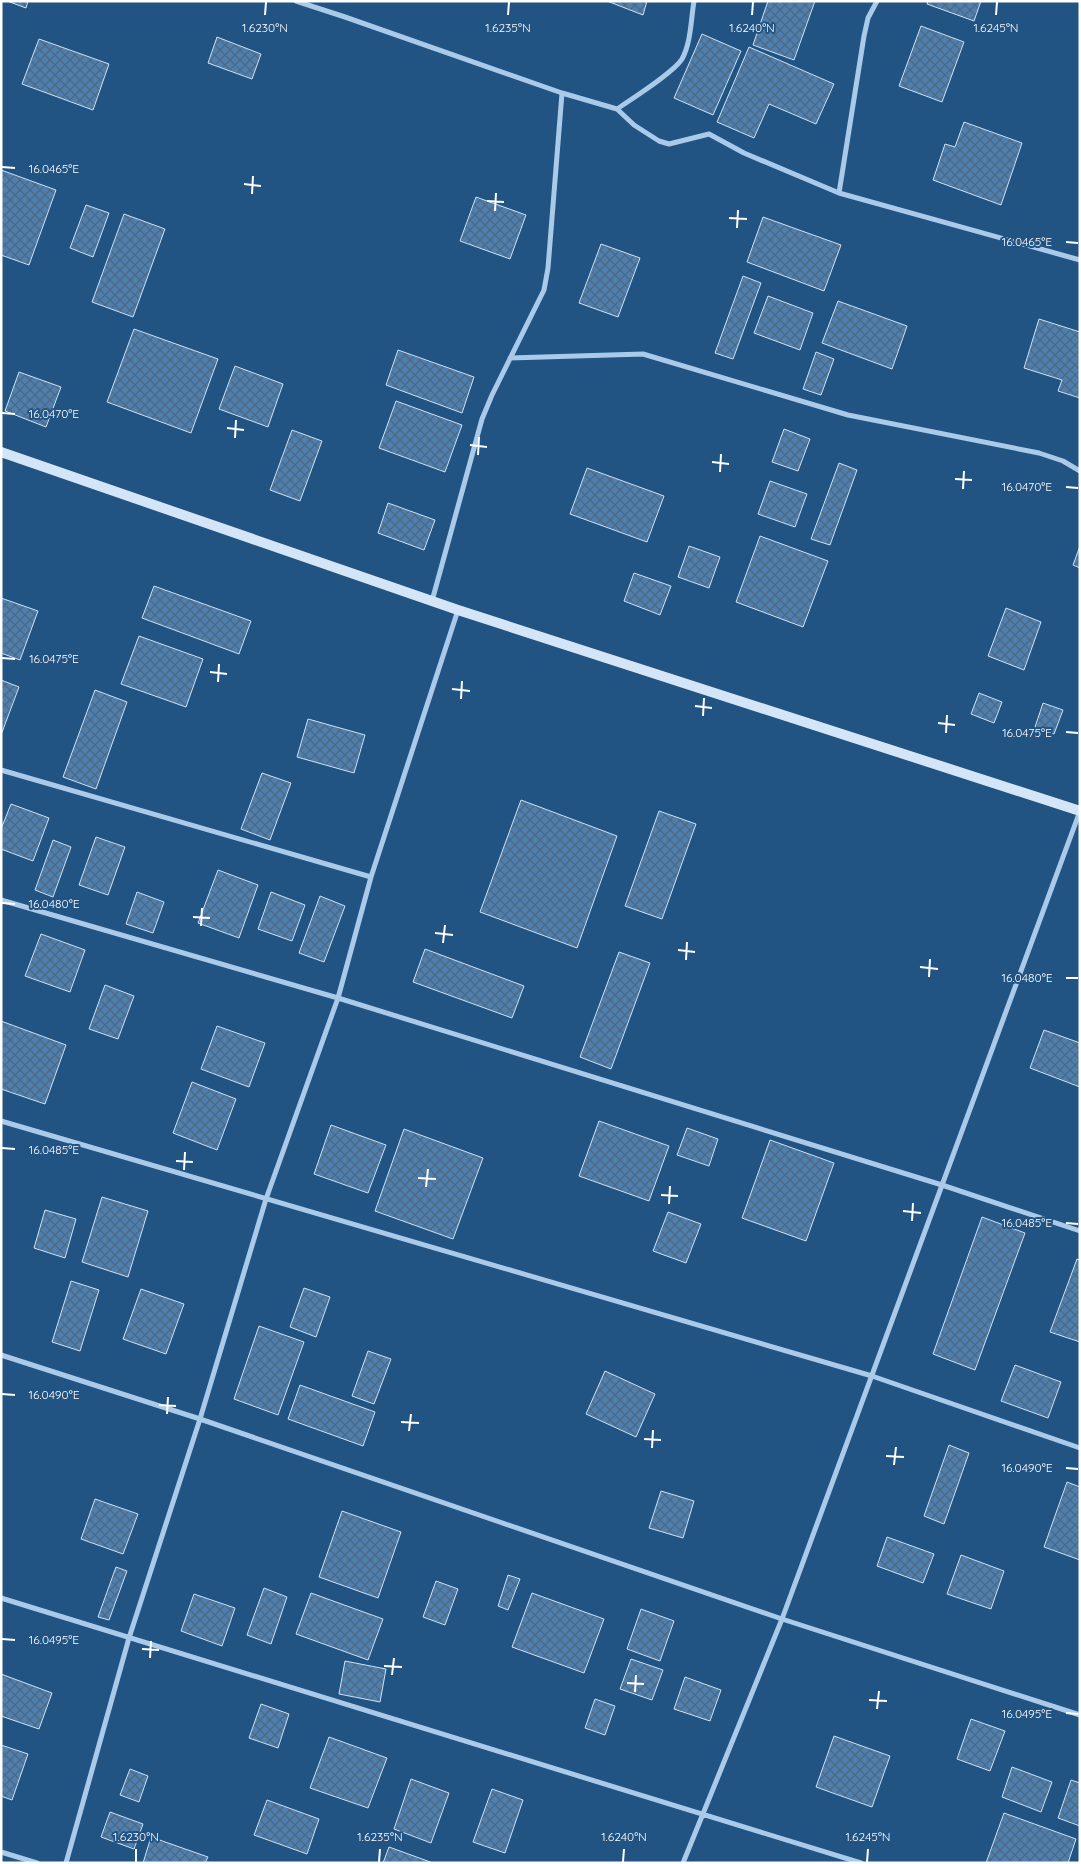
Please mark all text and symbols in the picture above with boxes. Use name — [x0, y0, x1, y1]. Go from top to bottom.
text: 1.6230°N — [242, 20, 288, 35]
text: 1.6235°N — [485, 20, 531, 35]
text: 1.6240°N — [729, 20, 775, 35]
text: 1.6245°N — [973, 20, 1019, 35]
text: 16.0465°E — [29, 161, 79, 176]
text: 16.0465°E — [1002, 234, 1052, 249]
text: 16.0470°E — [29, 406, 79, 421]
text: 16.0470°E — [1002, 479, 1052, 494]
text: 16.0475°E — [29, 651, 79, 666]
text: 16.0475°E — [1002, 725, 1052, 740]
text: 16.0480°E — [29, 896, 80, 911]
text: 16.0480°E — [1002, 970, 1053, 985]
text: 16.0485°E — [29, 1142, 79, 1157]
text: 16.0485°E — [1002, 1215, 1052, 1230]
text: 16.0490°E — [29, 1387, 80, 1402]
text: 16.0490°E — [1002, 1460, 1053, 1475]
text: 16.0495°E — [29, 1632, 79, 1647]
text: 16.0495°E — [1002, 1706, 1052, 1721]
text: 1.6230°N — [113, 1829, 159, 1844]
text: 1.6235°N — [357, 1829, 403, 1844]
text: 1.6240°N — [601, 1829, 647, 1844]
text: 1.6245°N — [845, 1829, 891, 1844]

